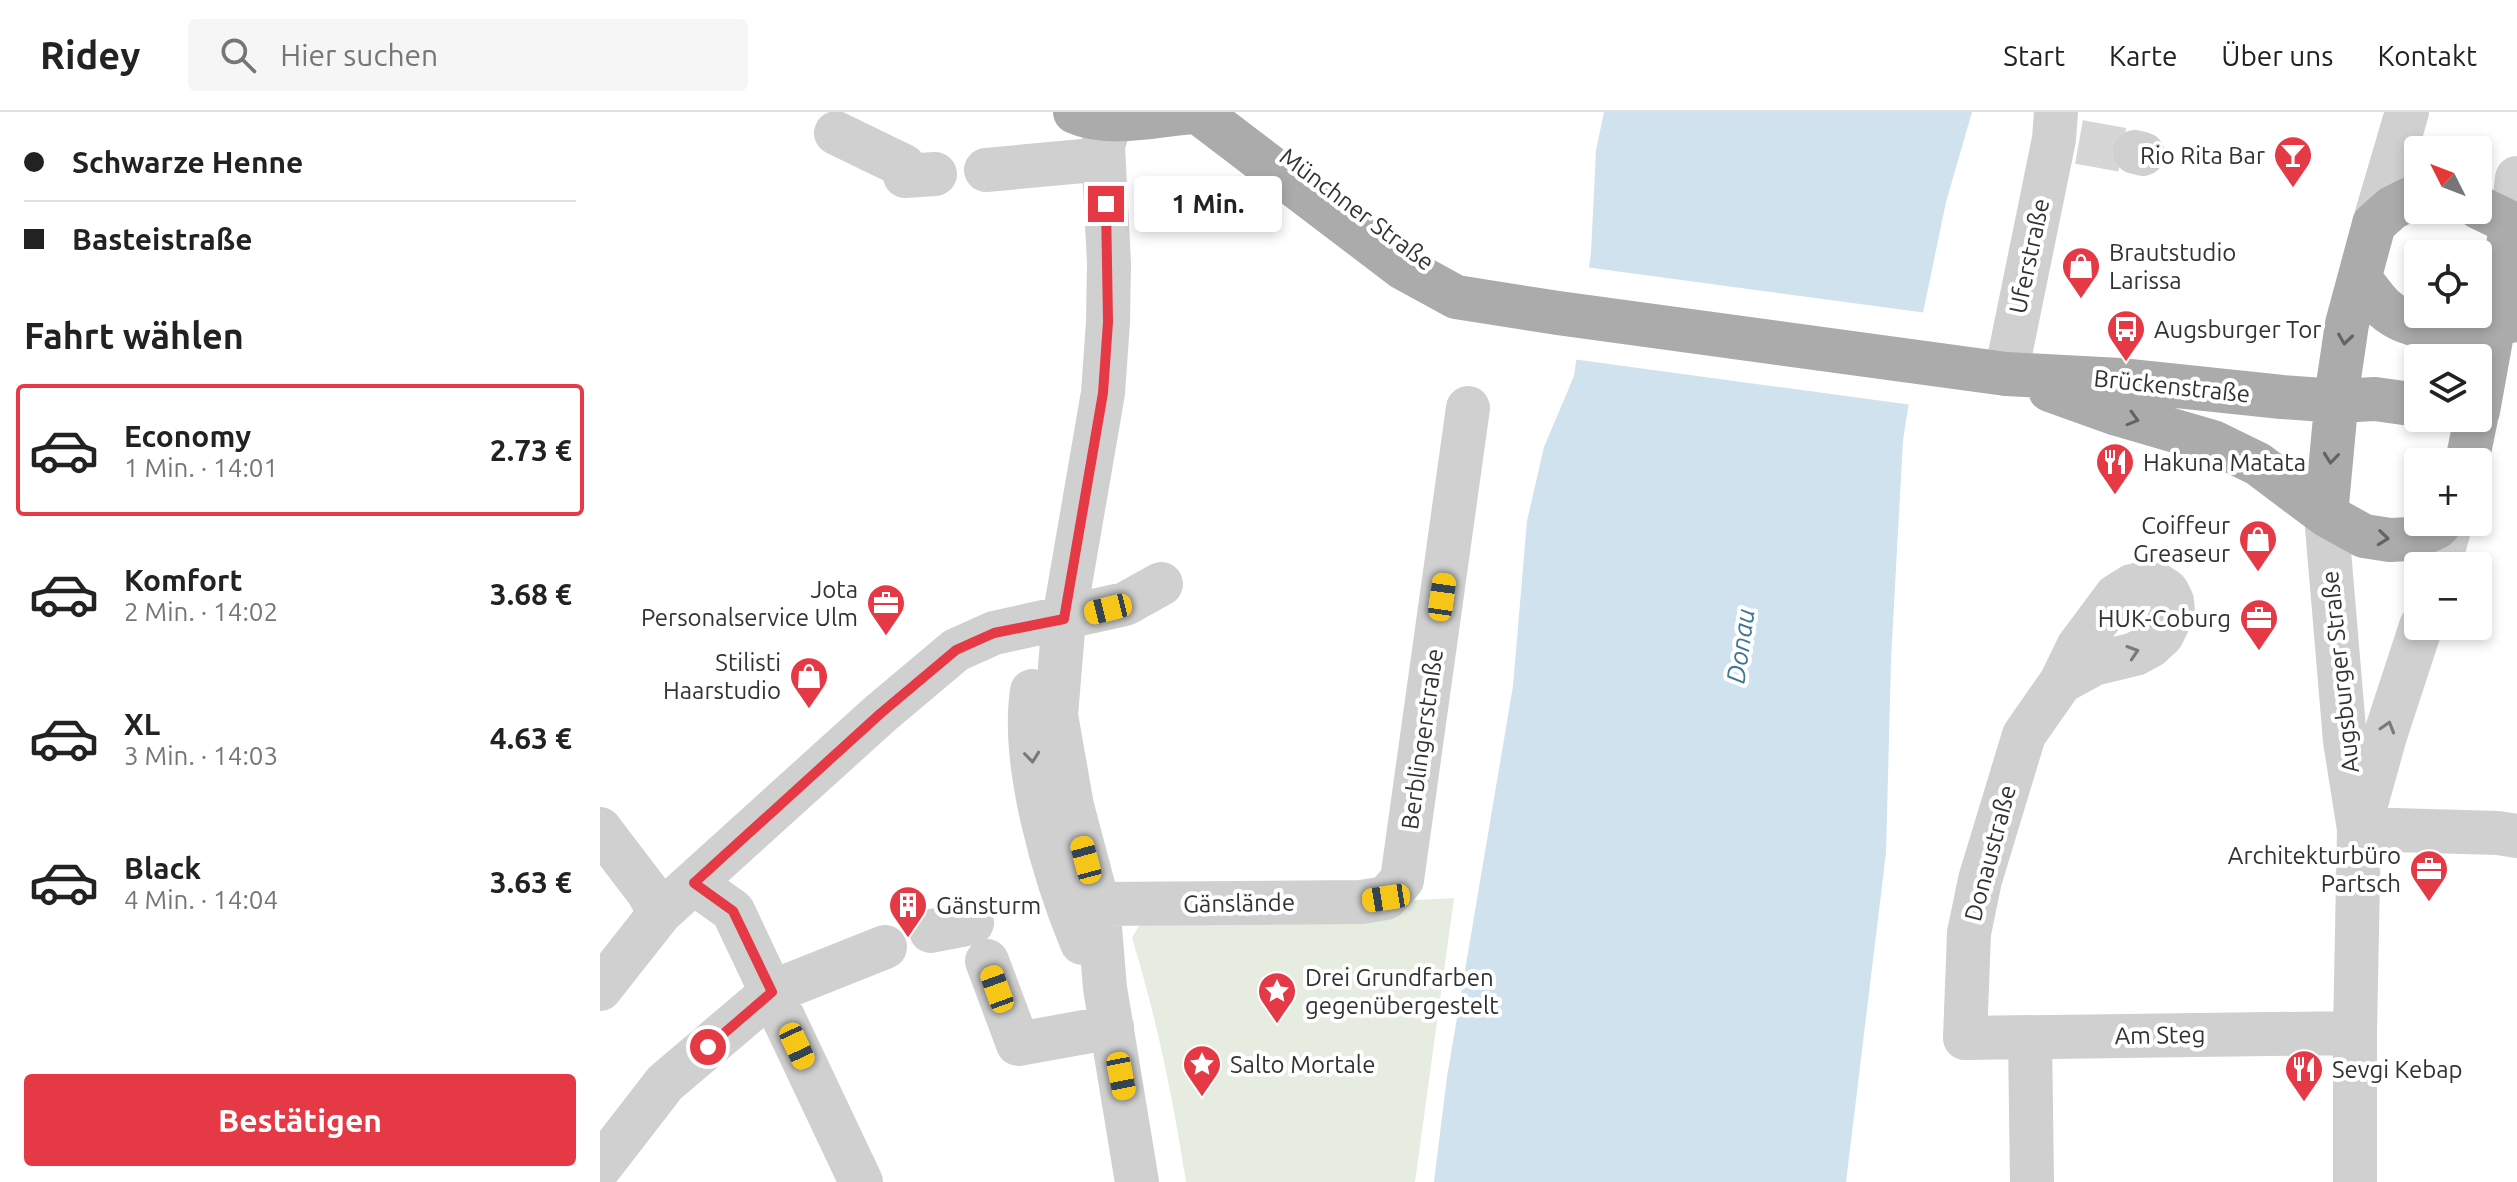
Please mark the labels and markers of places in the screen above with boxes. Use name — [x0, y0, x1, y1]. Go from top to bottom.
bar icon: Rio Rita Bar — [2272, 134, 2314, 189]
place label: Rio Rita Bar — [2140, 142, 2265, 169]
place label: Brautstudio Larissa — [2109, 239, 2236, 294]
shop icon: Brautstudio Larissa — [2060, 245, 2102, 300]
bus stop icon: Augsburger Tor — [2105, 308, 2147, 363]
place label: Augsburger Tor — [2154, 316, 2321, 343]
restaurant icon: Hakuna Matata — [2094, 441, 2136, 496]
place label: Hakuna Matata — [2143, 449, 2306, 476]
place label: Coiffeur Greaseur — [2133, 512, 2230, 567]
shop icon: Coiffeur Greaseur — [2237, 518, 2279, 573]
place label: Jota Personalservice Ulm — [641, 576, 858, 631]
office icon: Jota Personalservice Ulm — [865, 582, 907, 637]
office icon: HUK-Coburg — [2238, 597, 2280, 652]
place label: HUK-Coburg — [2098, 605, 2231, 632]
place label: Stilisti Haarstudio — [663, 649, 781, 704]
shop icon: Stilisti Haarstudio — [788, 655, 830, 710]
place label: Architekturbüro Partsch — [2228, 842, 2401, 897]
office icon: Architekturbüro Partsch — [2408, 848, 2450, 903]
building icon: Gänsturm — [887, 884, 929, 939]
place label: Gänsturm — [936, 892, 1041, 919]
place label: Drei Grundfarben gegenübergestelt — [1305, 964, 1499, 1019]
place icon: Drei Grundfarben gegenübergestelt — [1256, 970, 1298, 1025]
place icon: Salto Mortale — [1181, 1043, 1223, 1098]
restaurant icon: Sevgi Kebap — [2283, 1048, 2325, 1103]
place label: Salto Mortale — [1230, 1051, 1375, 1078]
place label: Sevgi Kebap — [2332, 1056, 2463, 1083]

